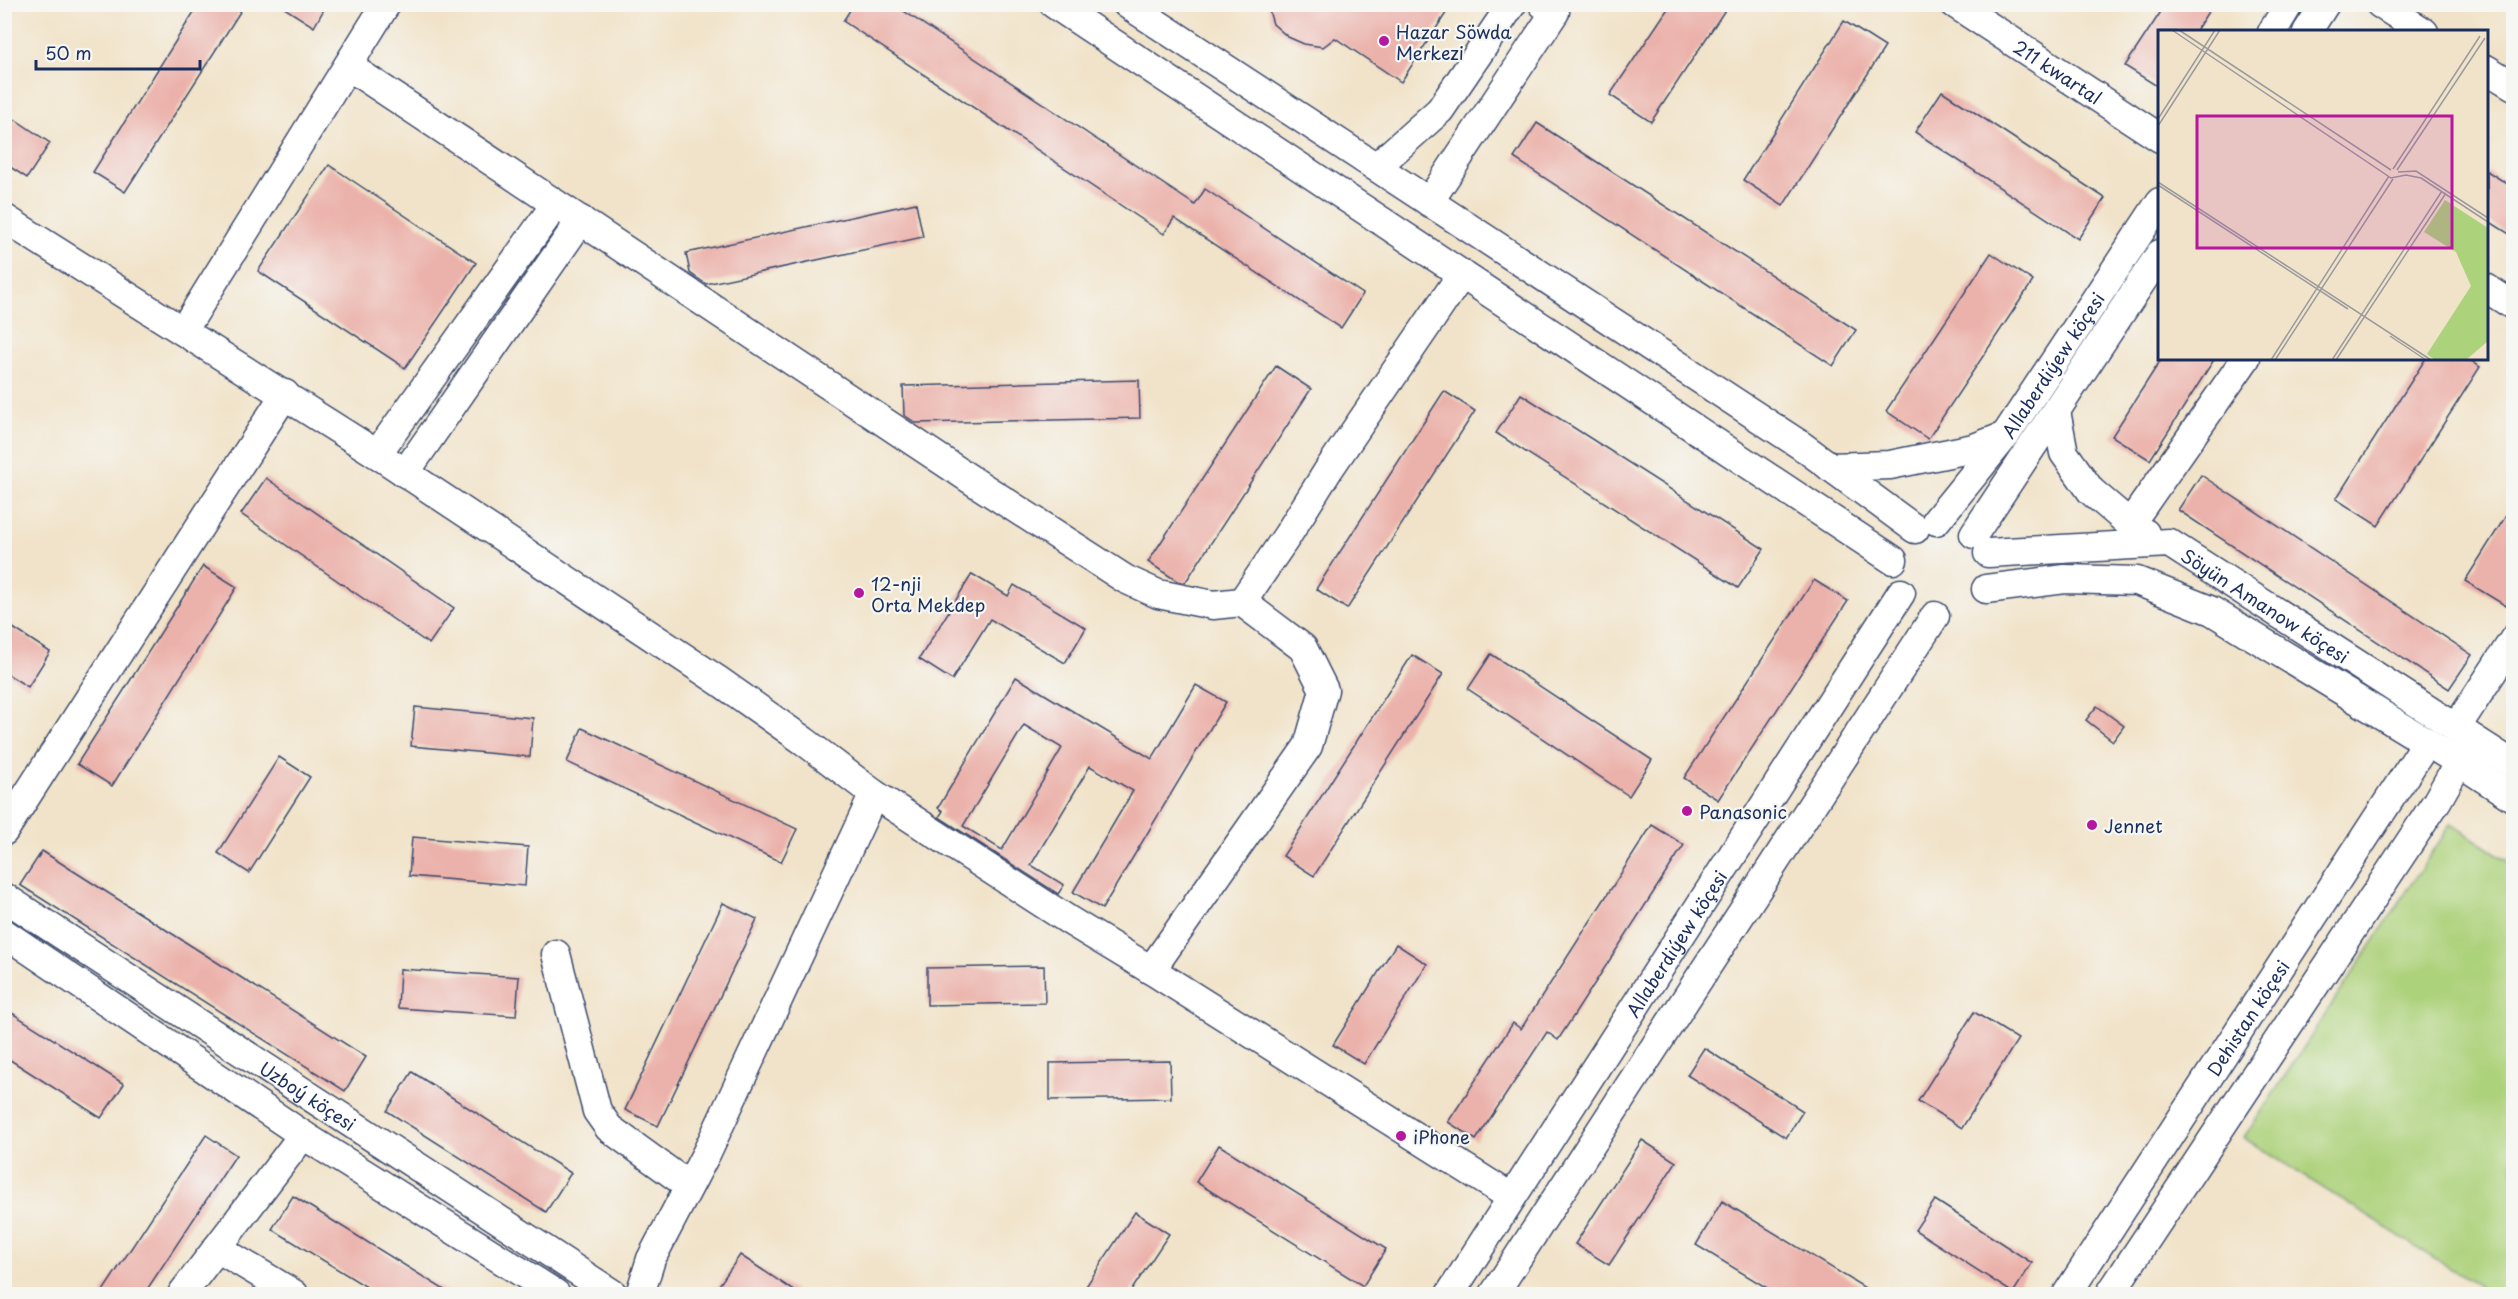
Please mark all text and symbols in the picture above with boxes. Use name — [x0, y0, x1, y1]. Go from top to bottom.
place label: Hazar Söwda Merkezi — [1396, 18, 1512, 66]
inset map — [2158, 30, 2488, 360]
street label: 211 kwartal — [2008, 32, 2108, 110]
scale bar — [36, 33, 200, 71]
marker: Hazar Söwda Merkezi — [1377, 34, 1391, 48]
text: 50 m — [45, 39, 92, 66]
street label: Allaberdiýew köçesi — [1994, 286, 2110, 443]
street label: Söyün Amanow köçesi — [2176, 541, 2355, 669]
place label: 12-nji Orta Mekdep — [871, 570, 985, 618]
marker: 12-nji Orta Mekdep — [852, 586, 866, 600]
place label: Panasonic — [1699, 798, 1787, 825]
marker: Panasonic — [1680, 804, 1694, 818]
place label: Jennet — [2104, 812, 2163, 839]
marker: Jennet — [2085, 818, 2099, 832]
street label: Allaberdiýew köçesi — [1618, 865, 1733, 1022]
street label: Dehistan köçesi — [2200, 954, 2295, 1081]
street label: Uzboý köçesi — [255, 1054, 362, 1137]
place label: iPhone — [1413, 1123, 1470, 1150]
marker: iPhone — [1394, 1129, 1408, 1143]

